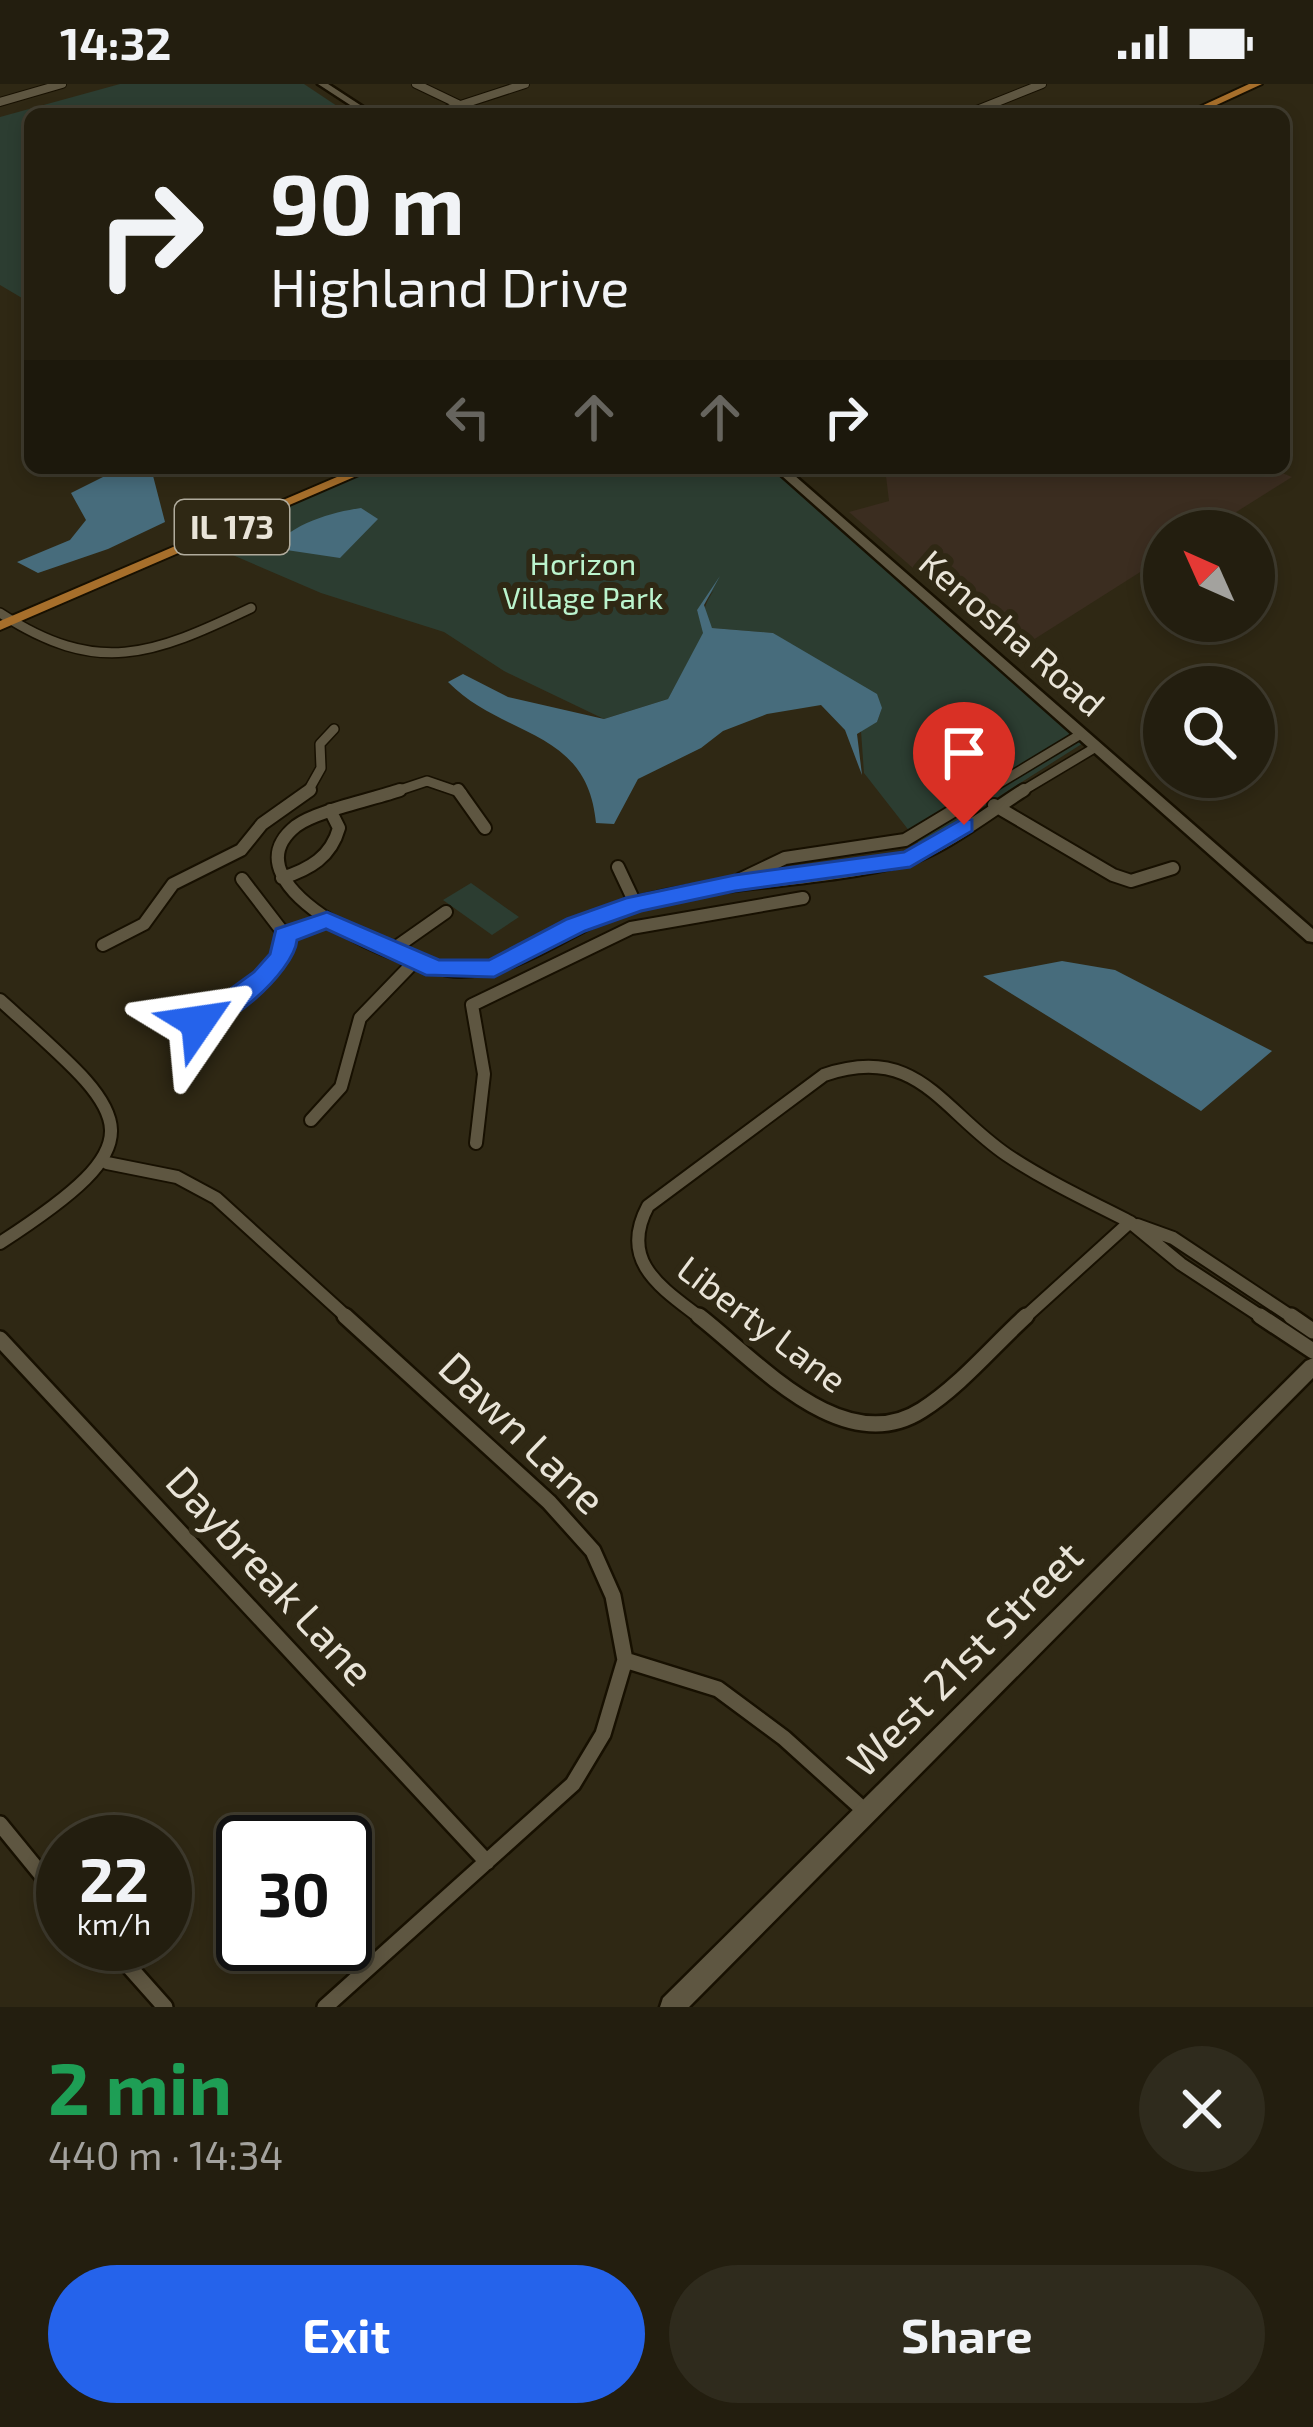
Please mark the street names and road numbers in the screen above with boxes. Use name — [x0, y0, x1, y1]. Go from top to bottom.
road number: IL 173 — [175, 500, 289, 554]
street label: Kenosha Road — [912, 540, 1114, 724]
street label: Liberty Lane — [670, 1245, 856, 1400]
street label: Dawn Lane — [430, 1340, 617, 1523]
street label: Daybreak Lane — [157, 1455, 386, 1694]
street label: West 21st Street — [836, 1530, 1092, 1786]

